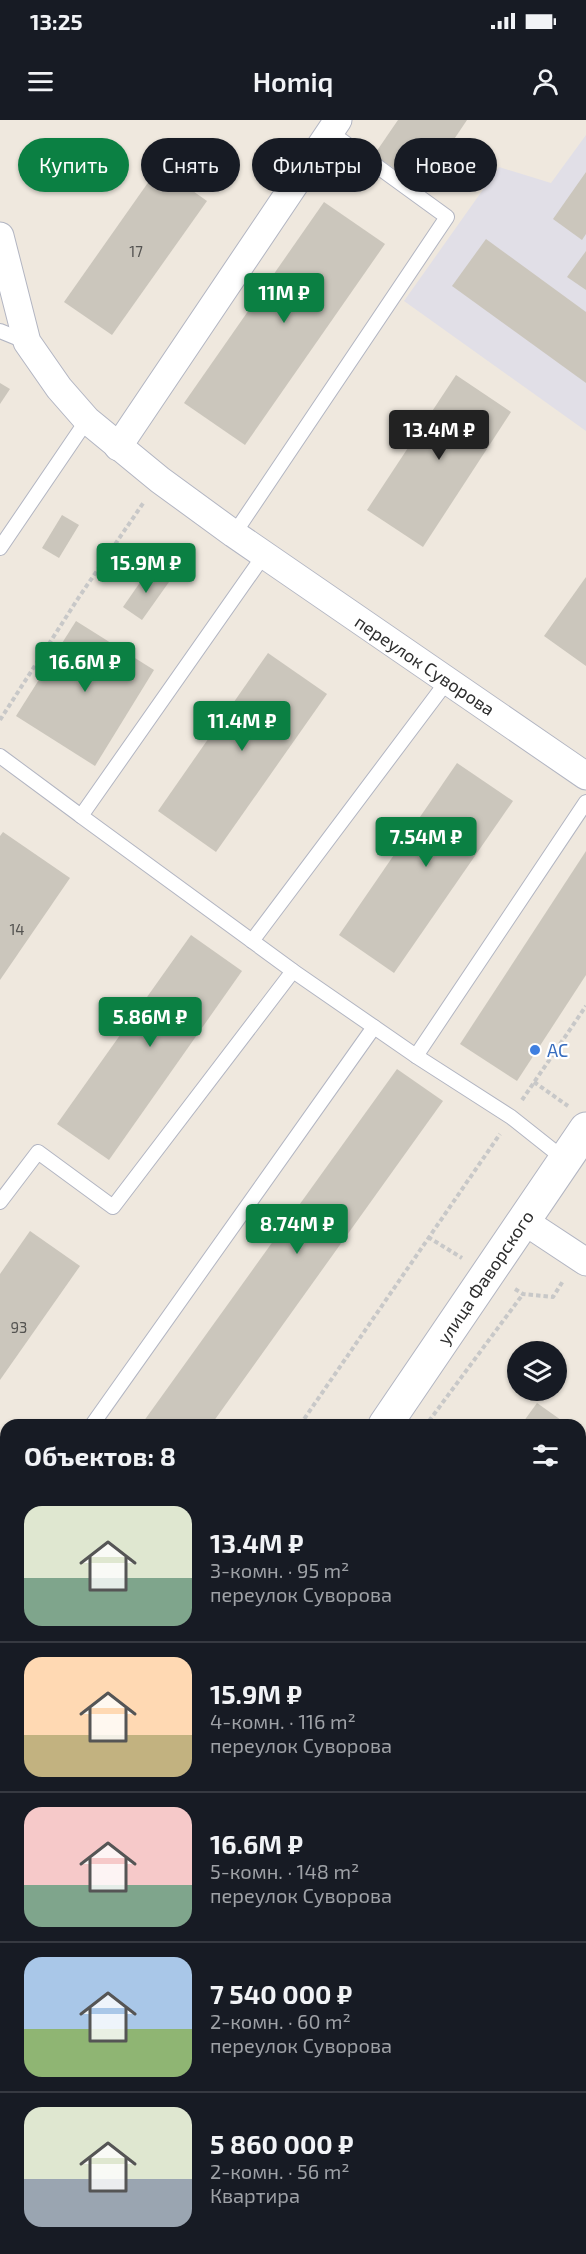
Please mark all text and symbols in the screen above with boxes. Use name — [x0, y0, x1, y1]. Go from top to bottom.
text: 13:25 — [30, 8, 83, 34]
icon: menu — [24, 65, 57, 98]
text: Homiq — [253, 65, 333, 97]
icon: person — [529, 65, 562, 98]
chip: Купить — [18, 138, 129, 192]
chip: Снять — [141, 138, 240, 192]
chip: Фильтры — [252, 138, 382, 192]
chip: Новое — [394, 138, 497, 192]
house number: 17 — [129, 242, 143, 260]
pin: 11M ₽ — [242, 273, 326, 324]
text: 11M ₽ — [258, 280, 310, 304]
pin: 13.4M ₽ — [384, 410, 494, 461]
text: 13.4M ₽ — [403, 417, 475, 441]
pin: 15.9M ₽ — [91, 543, 201, 594]
text: 15.9M ₽ — [111, 550, 181, 574]
street label: переулок Суворова — [351, 610, 499, 720]
pin: 16.6M ₽ — [30, 642, 140, 693]
text: 16.6M ₽ — [49, 649, 121, 673]
pin: 11.4M ₽ — [187, 701, 297, 752]
text: 11.4M ₽ — [207, 708, 277, 732]
pin: 7.54M ₽ — [371, 817, 481, 868]
text: 7.54M ₽ — [390, 824, 462, 848]
house number: 14 — [9, 920, 25, 938]
pin: 5.86M ₽ — [95, 997, 205, 1048]
text: 5.86M ₽ — [113, 1004, 187, 1028]
place label: АС — [547, 1039, 568, 1061]
marker: АС — [528, 1043, 542, 1057]
pin: 8.74M ₽ — [242, 1204, 352, 1255]
street label: улица Фаворского — [432, 1206, 538, 1348]
text: 8.74M ₽ — [260, 1211, 334, 1235]
house number: 93 — [11, 1318, 27, 1336]
map controls — [507, 1341, 567, 1401]
button: layers — [507, 1341, 567, 1401]
icon: filters — [529, 1439, 562, 1472]
text: Объектов: 8 — [24, 1440, 176, 1471]
text: 13.4M ₽ — [210, 1527, 304, 1558]
icon: home — [72, 1530, 144, 1602]
text: 3-комн. · 95 m² — [210, 1558, 349, 1582]
text: переулок Суворова — [210, 1582, 392, 1606]
text: 15.9M ₽ — [210, 1678, 302, 1709]
icon: home — [72, 1681, 144, 1753]
text: 4-комн. · 116 m² — [210, 1709, 356, 1733]
text: переулок Суворова — [210, 1733, 392, 1757]
text: 16.6M ₽ — [210, 1828, 303, 1859]
icon: home — [72, 1831, 144, 1903]
text: 5-комн. · 148 m² — [210, 1859, 359, 1883]
text: переулок Суворова — [210, 1883, 392, 1907]
text: 7 540 000 ₽ — [210, 1978, 352, 2009]
icon: home — [72, 1981, 144, 2053]
text: 2-комн. · 60 m² — [210, 2009, 351, 2033]
text: переулок Суворова — [210, 2033, 392, 2057]
text: 5 860 000 ₽ — [210, 2128, 354, 2159]
icon: home — [72, 2131, 144, 2203]
text: 2-комн. · 56 m² — [210, 2159, 350, 2183]
text: Квартира — [210, 2183, 300, 2207]

